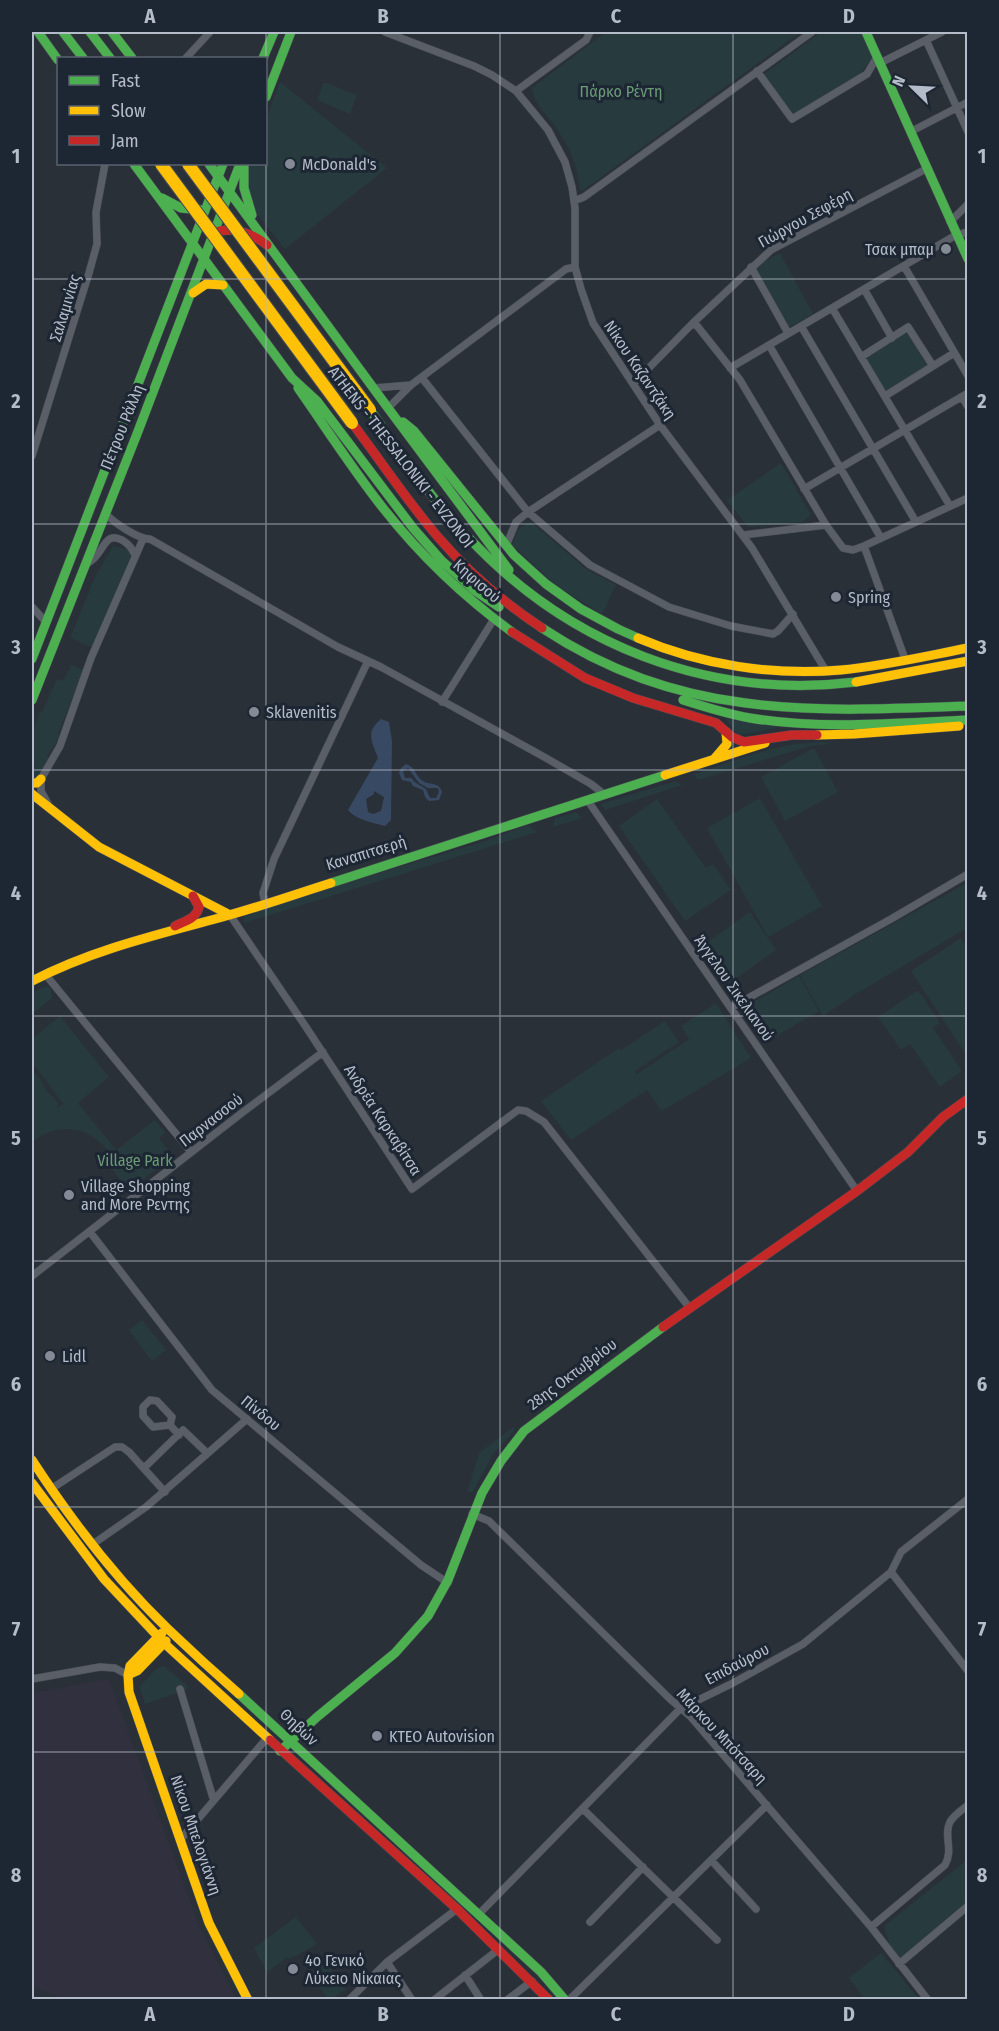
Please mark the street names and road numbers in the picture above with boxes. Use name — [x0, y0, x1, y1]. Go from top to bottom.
street label: Γιώργου Σεφέρη — [755, 184, 855, 252]
street label: Σαλαμινίας — [46, 272, 84, 344]
street label: Νίκου Καζαντζάκη — [600, 317, 680, 423]
street label: ATHENS - THESSALONIKI - EVZONOI — [324, 363, 478, 551]
street label: Πέτρου Ράλλη — [96, 381, 148, 473]
street label: Κηφισού — [449, 555, 505, 607]
street label: Καναπιτσερή — [323, 832, 409, 874]
street label: Άγγελου Σικελιανού — [690, 931, 778, 1045]
street label: Ανδρέα Καρκαβίτσα — [340, 1061, 426, 1179]
street label: Παρνασσού — [175, 1089, 247, 1151]
street label: 28ης Οκτωβρίου — [524, 1334, 620, 1414]
street label: Πίνδου — [237, 1391, 285, 1435]
street label: Επιδαύρου — [702, 1639, 772, 1689]
street label: Μάρκου Μπότσαρη — [673, 1684, 771, 1788]
street label: Θηβών — [276, 1705, 322, 1749]
street label: Νίκου Μπελογιάννη — [167, 1772, 225, 1898]

